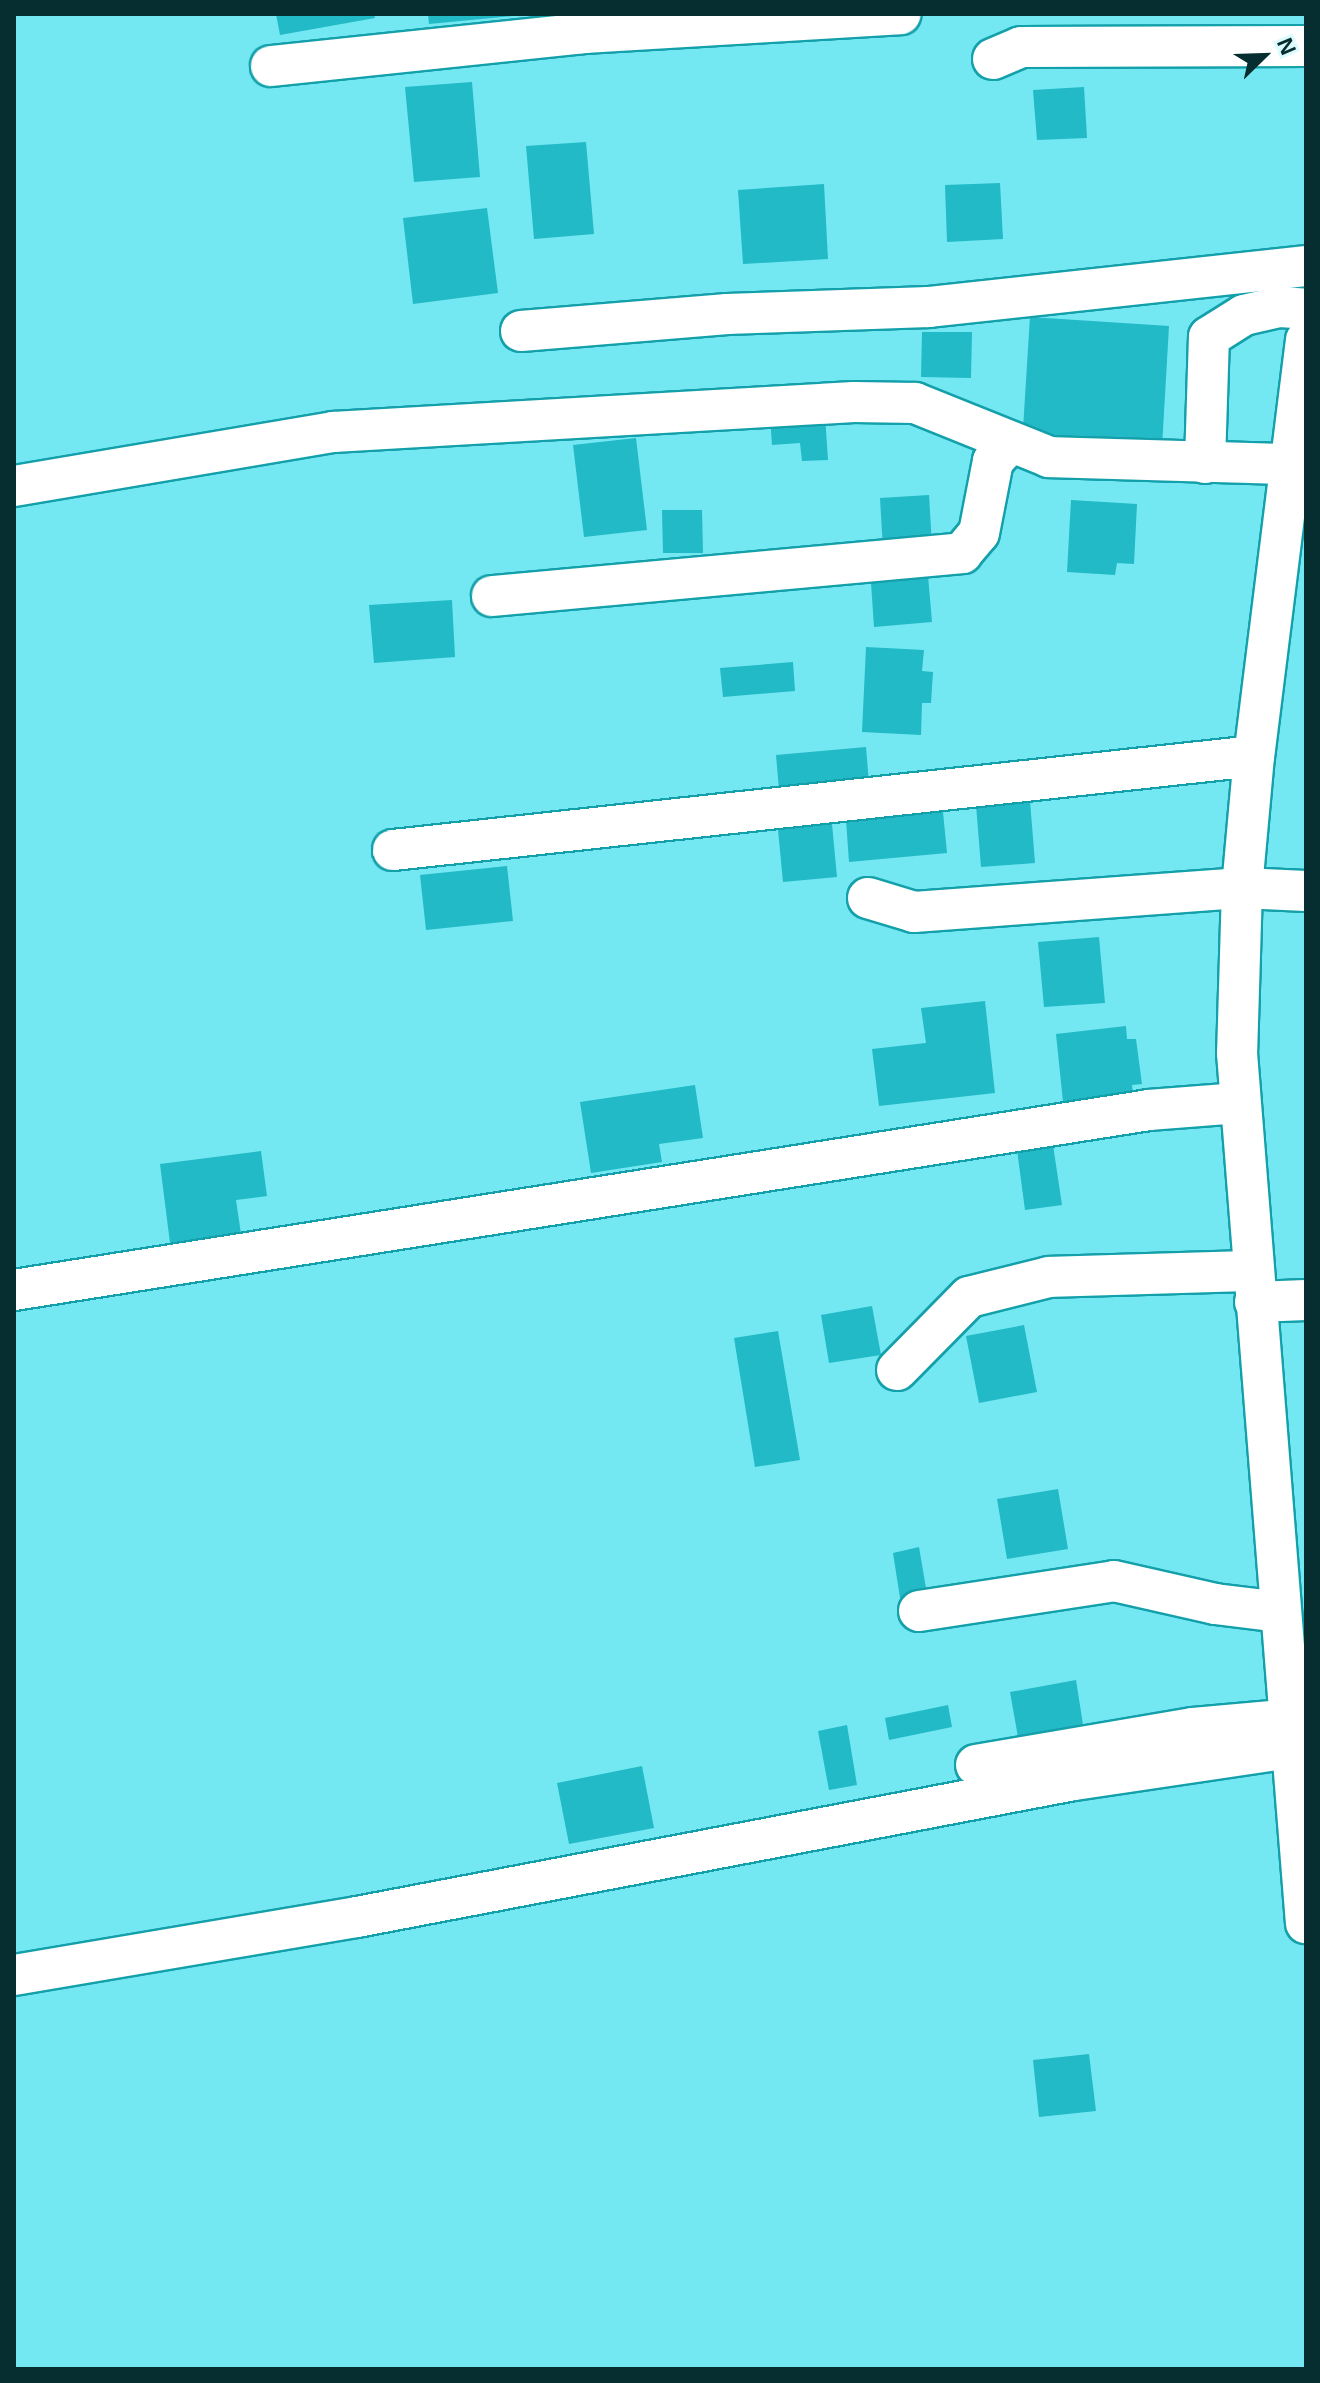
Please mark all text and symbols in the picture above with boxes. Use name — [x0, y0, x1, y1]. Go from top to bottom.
north arrow — [1224, 16, 1304, 96]
text: N — [1272, 34, 1301, 59]

